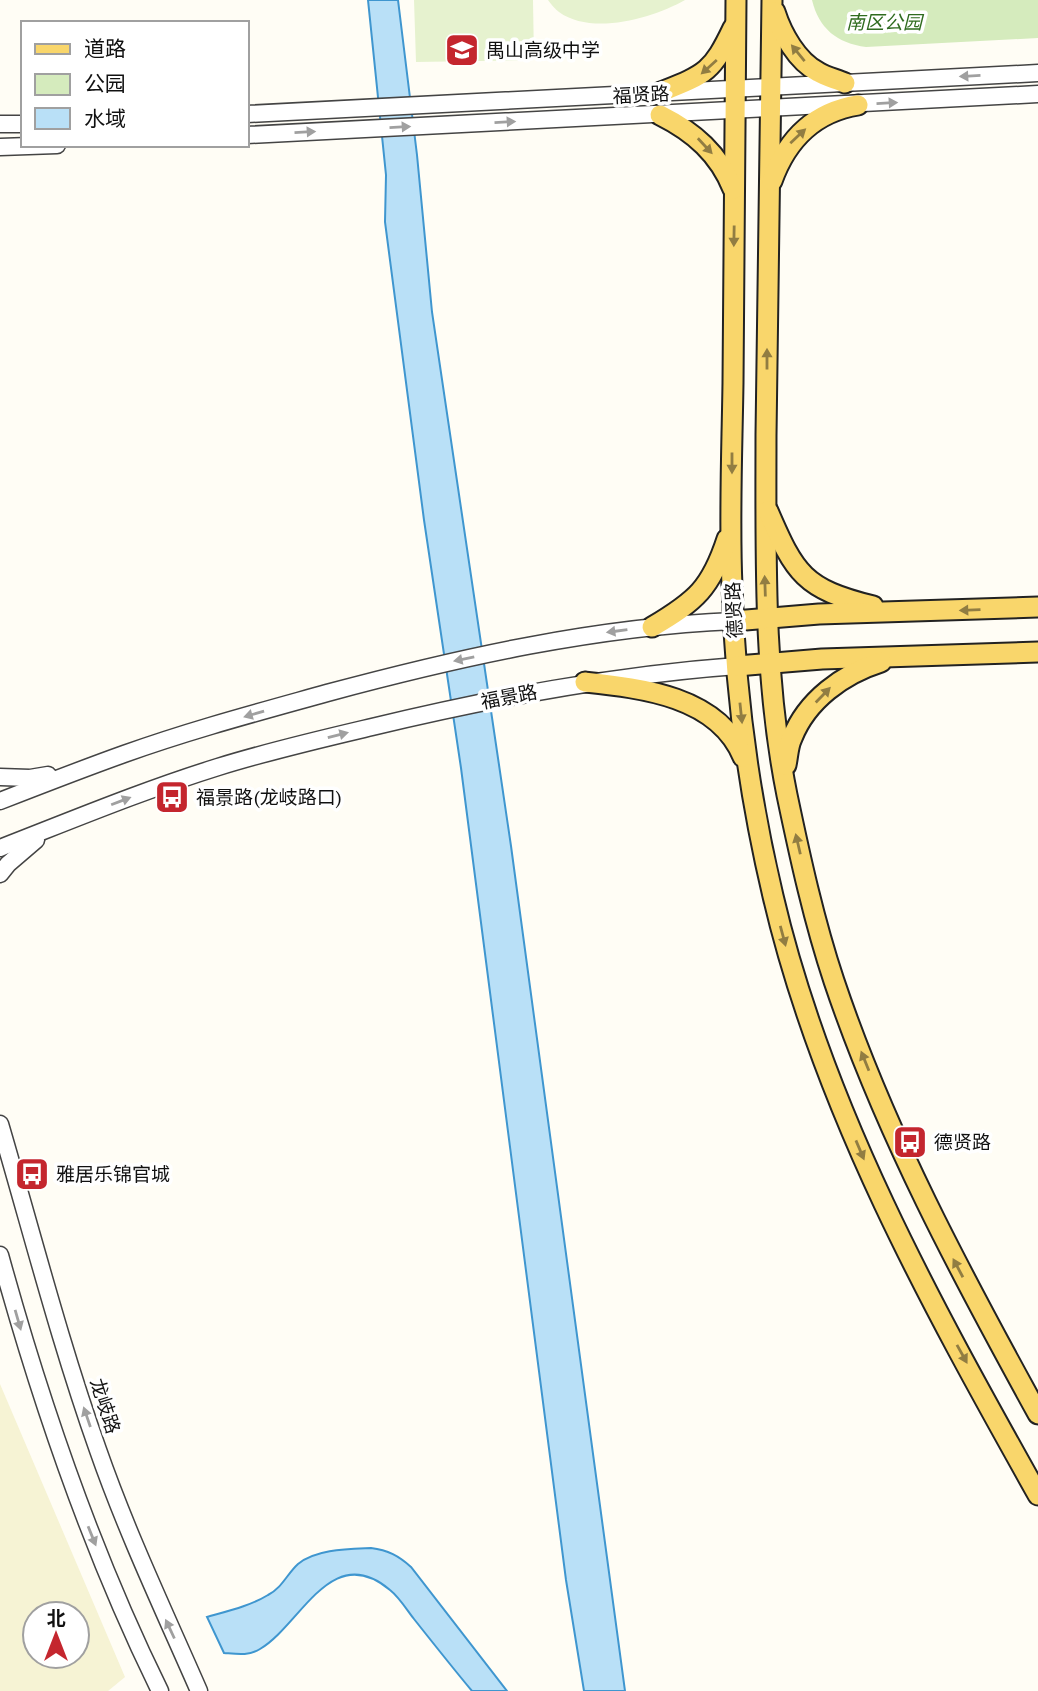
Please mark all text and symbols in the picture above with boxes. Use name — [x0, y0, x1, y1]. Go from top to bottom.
park label: 南区公园 — [846, 12, 925, 33]
legend — [21, 21, 248, 147]
school or university icon: 禺山高级中学 — [443, 31, 481, 69]
text: 道路 — [84, 37, 126, 61]
place label: 禺山高级中学 — [486, 40, 600, 61]
one-way arrow — [790, 44, 805, 62]
one-way arrow — [700, 59, 718, 75]
one-way arrow — [959, 71, 981, 82]
text: 公园 — [84, 72, 126, 96]
street label: 福贤路 — [612, 83, 670, 107]
one-way arrow — [876, 98, 898, 109]
text: 水域 — [84, 107, 126, 131]
one-way arrow — [494, 117, 516, 128]
one-way arrow — [389, 122, 411, 133]
one-way arrow — [294, 127, 316, 138]
one-way arrow — [790, 127, 807, 144]
one-way arrow — [697, 137, 713, 154]
one-way arrow — [728, 225, 740, 247]
one-way arrow — [761, 348, 773, 370]
one-way arrow — [726, 452, 738, 474]
one-way arrow — [760, 575, 771, 597]
street label: 德贤路 — [722, 581, 746, 639]
one-way arrow — [959, 604, 981, 615]
one-way arrow — [606, 626, 628, 637]
one-way arrow — [453, 653, 475, 664]
street label: 福景路 — [479, 681, 539, 713]
one-way arrow — [815, 687, 831, 704]
one-way arrow — [736, 702, 747, 724]
one-way arrow — [244, 709, 265, 719]
one-way arrow — [327, 729, 349, 740]
bus stop icon: 福景路(龙岐路口) — [153, 778, 191, 816]
place label: 福景路(龙岐路口) — [196, 787, 342, 809]
one-way arrow — [110, 795, 131, 806]
one-way arrow — [793, 833, 804, 855]
one-way arrow — [778, 926, 789, 948]
one-way arrow — [860, 1050, 871, 1071]
bus stop icon: 德贤路 — [891, 1123, 929, 1161]
place label: 德贤路 — [934, 1132, 991, 1153]
one-way arrow — [854, 1140, 865, 1161]
bus stop icon: 雅居乐锦官城 — [13, 1155, 51, 1193]
place label: 雅居乐锦官城 — [56, 1164, 170, 1185]
one-way arrow — [953, 1258, 964, 1278]
one-way arrow — [14, 1310, 24, 1331]
one-way arrow — [956, 1344, 968, 1363]
street label: 龙岐路 — [86, 1376, 124, 1436]
one-way arrow — [81, 1407, 92, 1428]
one-way arrow — [86, 1525, 97, 1546]
north arrow — [21, 1600, 91, 1670]
text: 北 — [46, 1608, 66, 1629]
one-way arrow — [165, 1619, 176, 1639]

